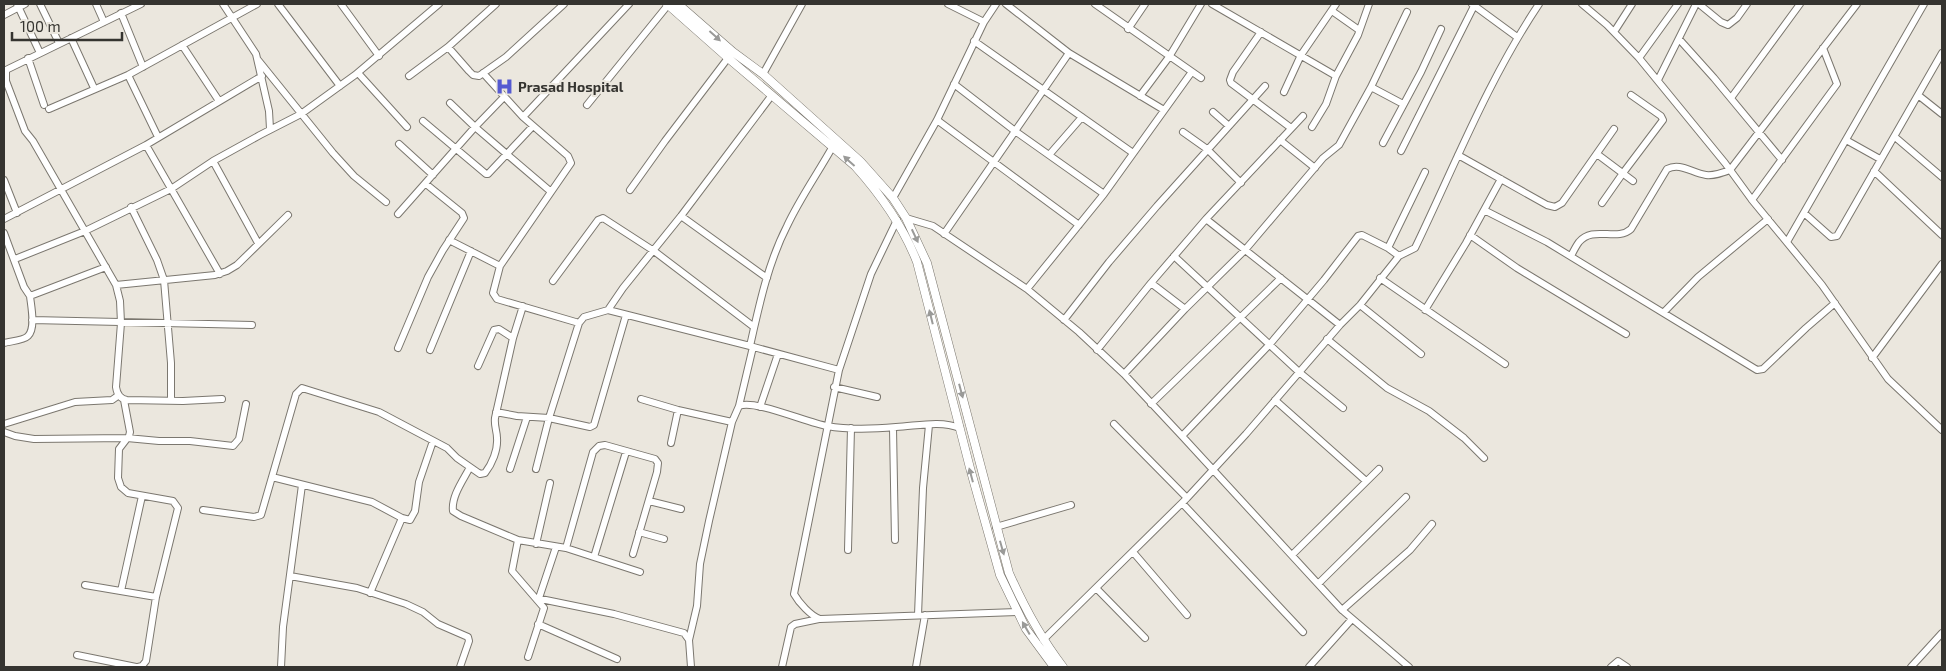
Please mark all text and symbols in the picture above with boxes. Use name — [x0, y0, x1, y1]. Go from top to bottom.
scale bar — [12, 10, 122, 42]
text: 100 m — [20, 17, 61, 35]
one-way arrow — [708, 30, 720, 42]
hospital icon: Prasad Hospital — [494, 76, 514, 96]
place label: Prasad Hospital — [518, 78, 624, 95]
one-way arrow — [844, 155, 856, 167]
one-way arrow — [911, 229, 919, 243]
one-way arrow — [927, 310, 935, 325]
one-way arrow — [957, 384, 965, 399]
one-way arrow — [967, 467, 975, 482]
one-way arrow — [999, 541, 1007, 556]
one-way arrow — [1021, 621, 1030, 634]

